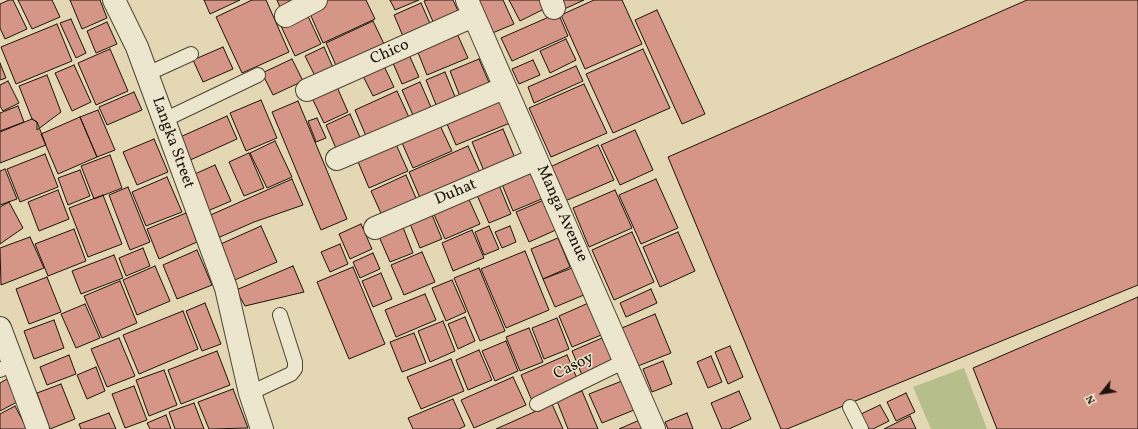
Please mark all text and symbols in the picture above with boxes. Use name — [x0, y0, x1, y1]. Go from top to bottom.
street label: Chico — [368, 36, 412, 70]
street label: Langka Street — [146, 94, 198, 192]
street label: Manga Avenue — [531, 163, 591, 265]
street label: Duhat — [432, 176, 480, 210]
street label: Casoy — [551, 349, 597, 385]
north arrow — [1082, 373, 1122, 413]
text: N — [1083, 392, 1100, 406]

